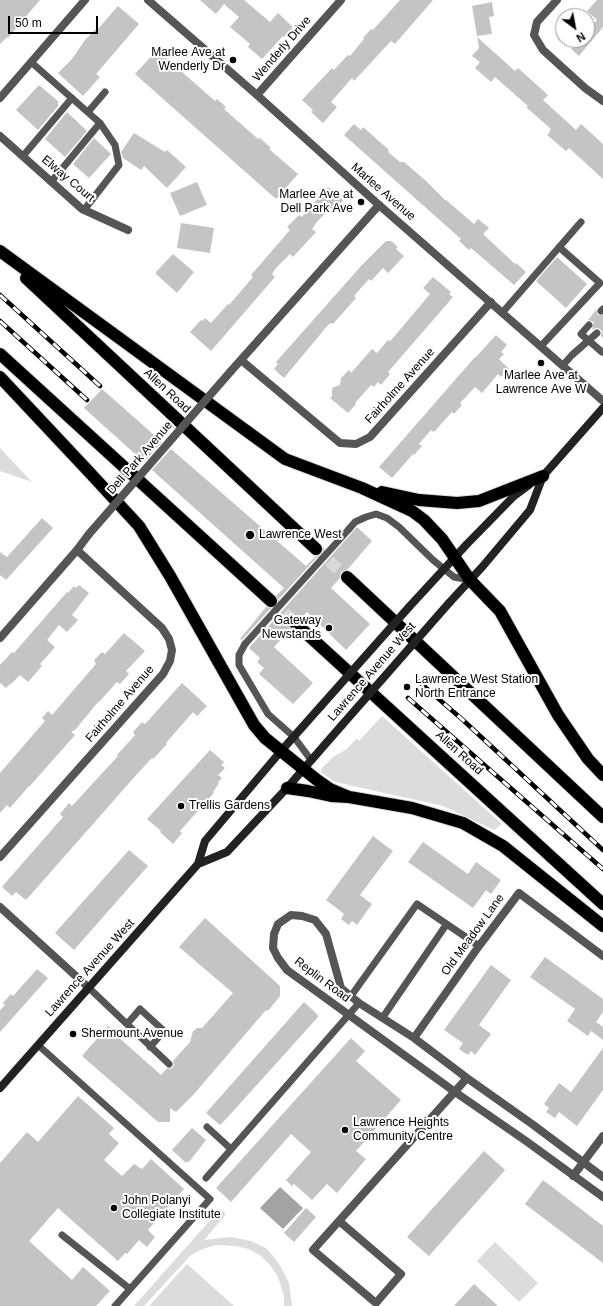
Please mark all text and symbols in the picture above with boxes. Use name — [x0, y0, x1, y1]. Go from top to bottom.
scale bar — [10, 8, 100, 34]
north arrow — [555, 8, 595, 48]
street label: Wenderly Drive — [250, 13, 314, 85]
text: 50 m — [15, 16, 42, 30]
text: N — [574, 30, 587, 45]
place label: Marlee Ave at Wenderly Dr — [151, 46, 225, 74]
marker: Marlee Ave at Wenderly Dr — [228, 55, 238, 65]
street label: Elway Court — [39, 153, 97, 205]
street label: Marlee Avenue — [348, 160, 418, 224]
place label: Marlee Ave at Dell Park Ave — [279, 188, 353, 216]
marker: Marlee Ave at Dell Park Ave — [356, 197, 366, 207]
street label: Fairholme Avenue — [362, 345, 438, 427]
marker: Marlee Ave at Lawrence Ave W — [536, 358, 546, 368]
street label: Allen Road — [141, 366, 193, 416]
place label: Marlee Ave at Lawrence Ave W — [496, 369, 586, 397]
street label: Dell Park Avenue — [104, 418, 176, 498]
place label: Lawrence West — [259, 528, 341, 542]
marker: Lawrence West — [244, 529, 256, 541]
place label: Gateway Newstands — [262, 614, 321, 642]
street label: Lawrence Avenue West — [325, 620, 419, 724]
marker: Gateway Newstands — [324, 623, 334, 633]
street label: Fairholme Avenue — [83, 663, 157, 745]
place label: Lawrence West Station North Entrance — [415, 673, 538, 701]
marker: Lawrence West Station North Entrance — [402, 682, 412, 692]
street label: Allen Road — [432, 728, 486, 778]
place label: Trellis Gardens — [189, 799, 270, 813]
marker: Trellis Gardens — [176, 801, 186, 811]
street label: Old Meadow Lane — [439, 891, 507, 979]
street label: Lawrence Avenue West — [42, 916, 138, 1020]
street label: Replin Road — [291, 954, 353, 1006]
place label: Shermount Avenue — [81, 1027, 184, 1041]
marker: Shermount Avenue — [68, 1029, 78, 1039]
place label: Lawrence Heights Community Centre — [353, 1116, 453, 1144]
marker: Lawrence Heights Community Centre — [340, 1125, 350, 1135]
place label: John Polanyi Collegiate Institute — [122, 1194, 221, 1222]
marker: John Polanyi Collegiate Institute — [109, 1203, 119, 1213]

